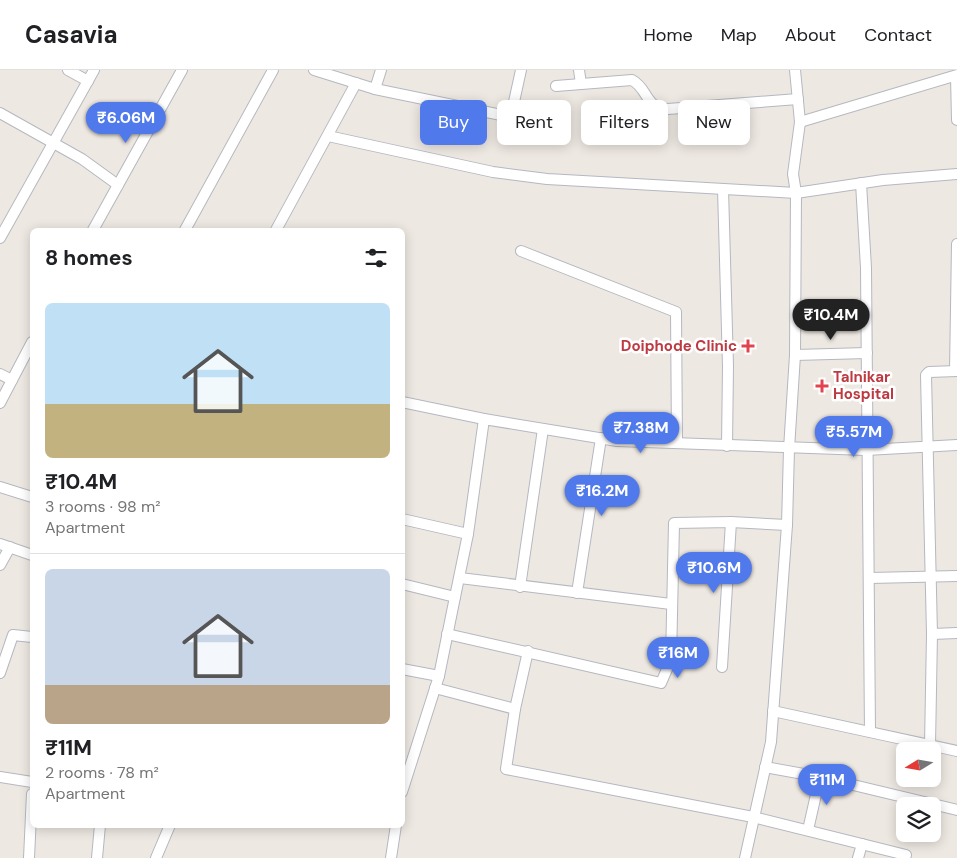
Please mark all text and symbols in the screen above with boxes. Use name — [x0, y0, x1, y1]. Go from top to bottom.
text: Casavia — [25, 19, 117, 50]
text: Home — [643, 23, 693, 47]
text: Map — [721, 23, 757, 47]
text: About — [785, 23, 836, 47]
text: Contact — [864, 23, 932, 47]
chip: Buy — [420, 100, 487, 145]
chip: Rent — [497, 100, 571, 145]
chip: Filters — [581, 100, 668, 145]
chip: New — [678, 100, 750, 145]
pin: ₹6.06M — [85, 102, 167, 144]
text: ₹6.06M — [97, 107, 155, 128]
text: 8 homes — [45, 244, 133, 272]
icon: filters — [362, 244, 390, 272]
pin: ₹10.4M — [790, 298, 872, 341]
text: ₹10.4M — [804, 304, 858, 325]
icon: home — [173, 336, 263, 426]
place label: Doiphode Clinic — [621, 336, 737, 356]
marker: Doiphode Clinic — [741, 339, 755, 353]
place label: Talnikar Hospital — [833, 367, 894, 404]
marker: Talnikar Hospital — [815, 379, 829, 393]
pin: ₹7.38M — [600, 412, 682, 454]
pin: ₹5.57M — [813, 416, 895, 458]
text: ₹7.38M — [613, 417, 669, 438]
text: ₹5.57M — [826, 421, 882, 442]
text: ₹10.4M — [45, 468, 117, 496]
pin: ₹16.2M — [561, 474, 643, 517]
text: ₹16.2M — [576, 480, 628, 501]
text: 3 rooms · 98 m² — [45, 496, 161, 517]
text: Apartment — [45, 517, 125, 538]
pin: ₹10.6M — [673, 552, 755, 594]
text: ₹10.6M — [687, 557, 741, 578]
icon: home — [173, 601, 263, 691]
pin: ₹16M — [648, 636, 708, 679]
text: ₹16M — [658, 642, 698, 663]
text: ₹11M — [45, 734, 92, 762]
north arrow — [896, 742, 941, 788]
map controls — [896, 742, 941, 842]
text: 2 rooms · 78 m² — [45, 762, 159, 783]
pin: ₹11M — [797, 764, 857, 806]
text: ₹11M — [809, 769, 845, 790]
text: Apartment — [45, 783, 125, 804]
button: layers — [896, 797, 941, 842]

